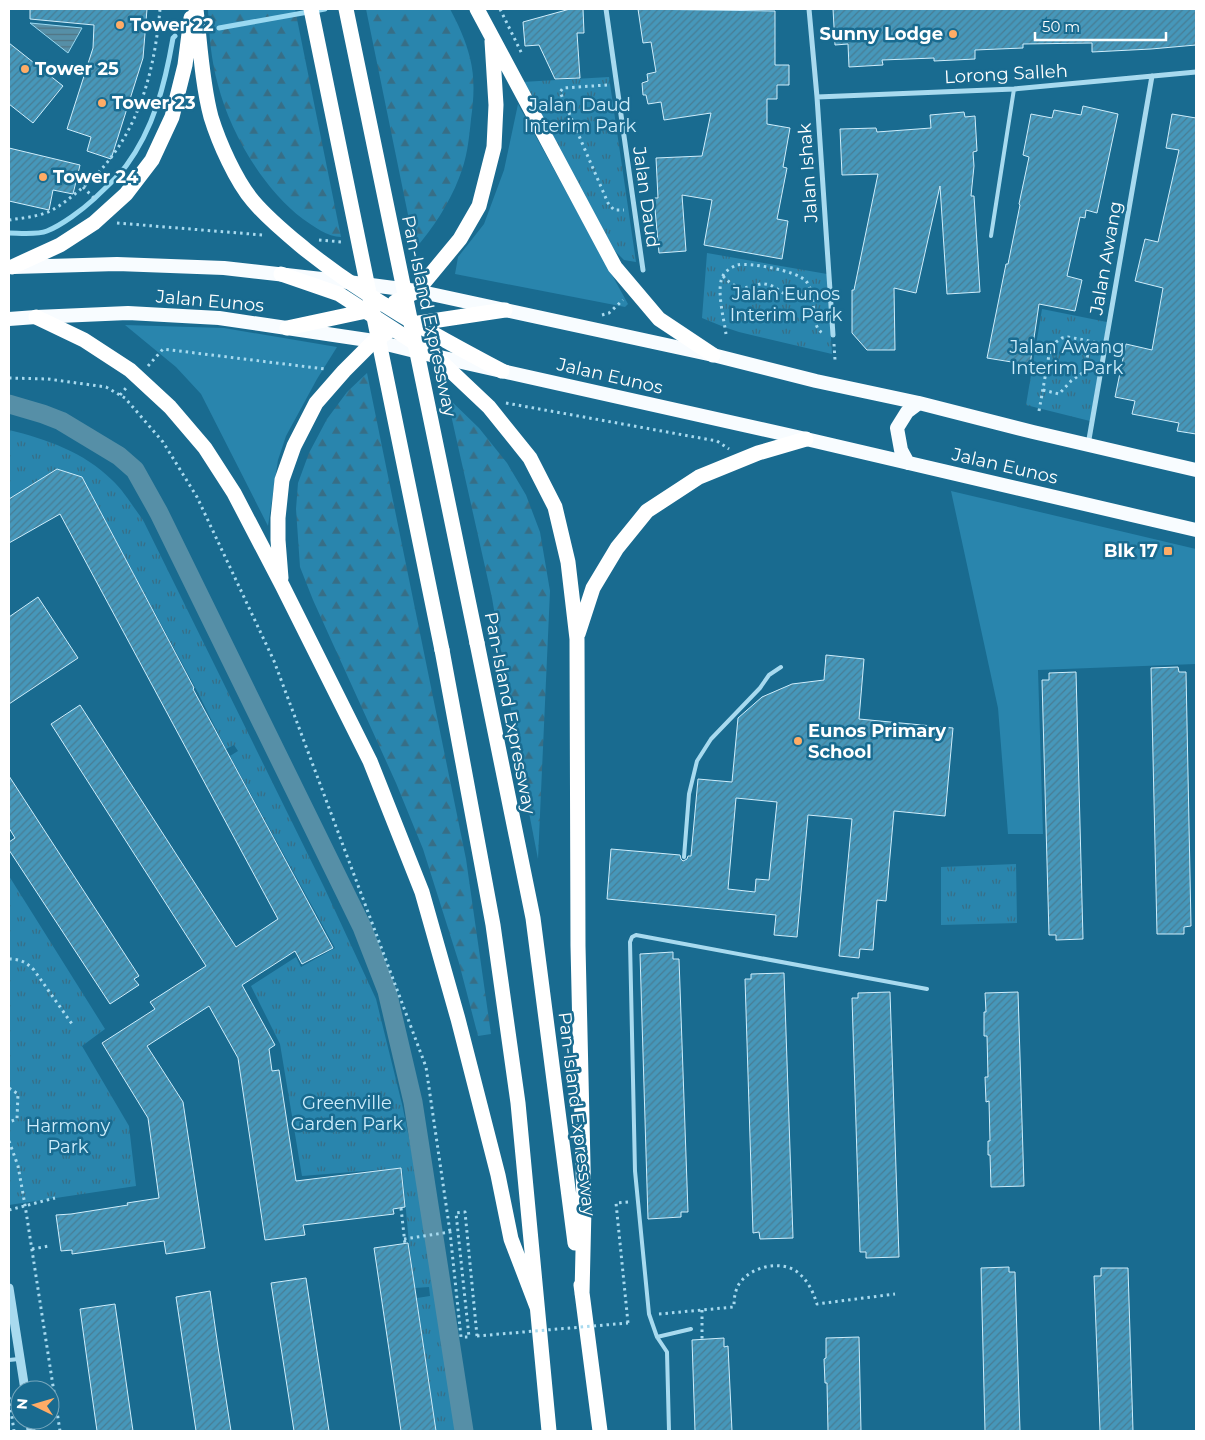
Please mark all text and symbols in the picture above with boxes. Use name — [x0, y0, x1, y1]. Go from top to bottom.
scale bar — [1035, 10, 1166, 42]
place label: Tower 22 — [130, 14, 214, 36]
text: 50 m — [1042, 17, 1080, 36]
marker: Tower 22 — [114, 19, 126, 31]
place label: Sunny Lodge — [820, 23, 943, 45]
marker: Sunny Lodge — [947, 28, 959, 40]
place label: Tower 25 — [35, 58, 119, 80]
street label: Lorong Salleh — [944, 60, 1068, 88]
marker: Tower 25 — [19, 63, 31, 75]
place label: Tower 23 — [112, 92, 196, 114]
park label: Jalan Daud Interim Park — [524, 94, 636, 137]
marker: Tower 23 — [96, 97, 108, 109]
street label: Jalan Ishak — [794, 122, 823, 225]
street label: Jalan Daud — [628, 144, 664, 249]
place label: Tower 24 — [53, 166, 139, 188]
marker: Tower 24 — [37, 171, 49, 183]
street label: Jalan Awang — [1085, 199, 1127, 318]
street label: Pan-Island Expressway — [397, 213, 461, 419]
park label: Jalan Eunos Interim Park — [730, 283, 842, 326]
street label: Jalan Eunos — [154, 285, 265, 317]
park label: Jalan Awang Interim Park — [1008, 336, 1125, 379]
street label: Jalan Eunos — [554, 353, 665, 399]
street label: Jalan Eunos — [949, 443, 1060, 489]
place label: Blk 17 — [1104, 540, 1158, 562]
marker: Blk 17 — [1162, 545, 1174, 557]
street label: Pan-Island Expressway — [480, 610, 540, 816]
place label: Eunos Primary School — [808, 720, 946, 763]
marker: Eunos Primary School — [792, 735, 804, 747]
street label: Pan-Island Expressway — [554, 1011, 600, 1218]
park label: Greenville Garden Park — [291, 1092, 404, 1135]
park label: Harmony Park — [26, 1115, 110, 1158]
north arrow — [10, 1380, 60, 1430]
text: N — [13, 1397, 32, 1410]

